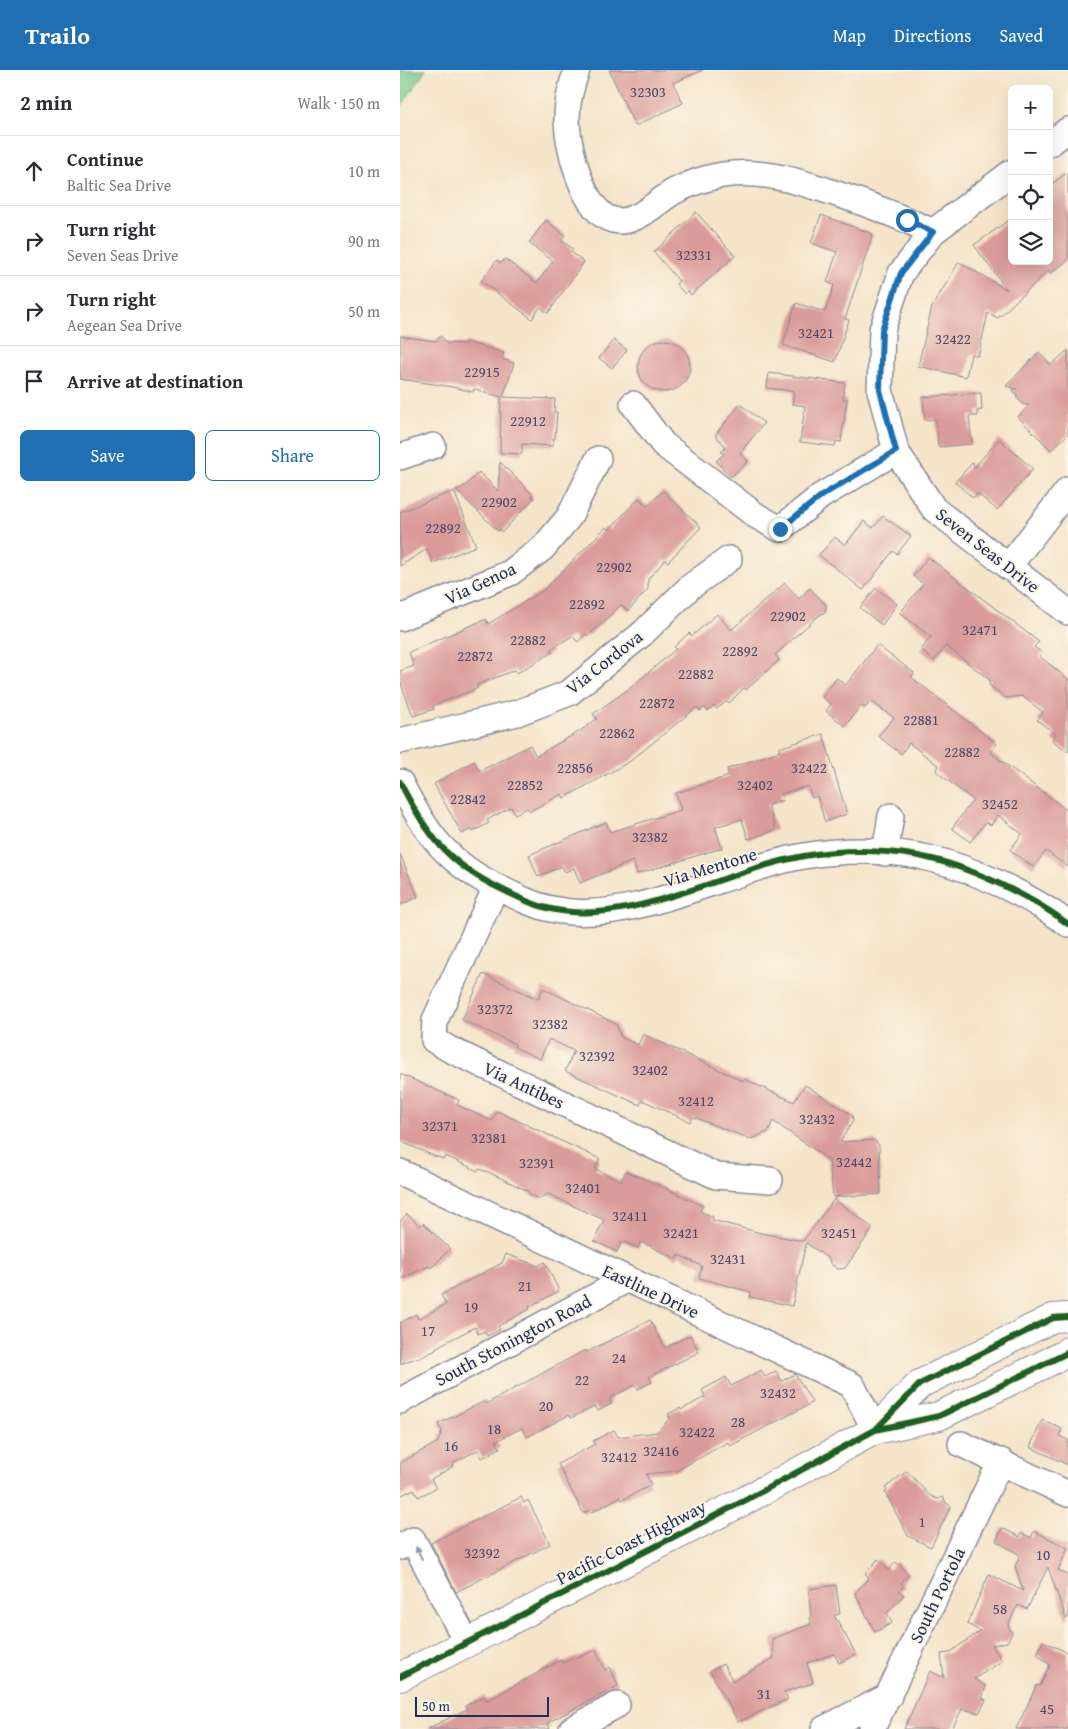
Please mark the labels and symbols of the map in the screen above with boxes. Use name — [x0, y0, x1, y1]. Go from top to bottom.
house number: 32303 — [630, 81, 666, 102]
route start — [896, 209, 919, 232]
house number: 32331 — [676, 244, 712, 265]
house number: 32421 — [798, 322, 834, 343]
house number: 32422 — [935, 328, 971, 349]
house number: 22915 — [464, 361, 500, 382]
house number: 22912 — [510, 410, 546, 431]
house number: 22902 — [481, 491, 517, 512]
street label: Seven Seas Drive — [930, 501, 1046, 599]
house number: 22892 — [425, 517, 461, 538]
route end — [769, 518, 792, 541]
street label: Via Genoa — [440, 554, 521, 611]
house number: 22902 — [596, 556, 632, 577]
house number: 22892 — [569, 593, 605, 614]
house number: 22902 — [770, 605, 806, 626]
house number: 32471 — [962, 619, 998, 640]
street label: Via Cordova — [560, 623, 649, 701]
house number: 22882 — [510, 629, 546, 650]
house number: 22892 — [722, 640, 758, 661]
house number: 22872 — [457, 645, 493, 666]
house number: 22882 — [678, 663, 714, 684]
house number: 22872 — [639, 692, 675, 713]
house number: 22881 — [903, 709, 939, 730]
house number: 22862 — [599, 722, 635, 743]
house number: 22882 — [944, 741, 980, 762]
house number: 22856 — [557, 757, 593, 778]
house number: 32422 — [791, 757, 827, 778]
house number: 22852 — [507, 774, 543, 795]
house number: 32402 — [737, 774, 773, 795]
house number: 22842 — [450, 788, 486, 809]
house number: 32452 — [982, 793, 1018, 814]
house number: 32382 — [632, 826, 668, 847]
street label: Via Mentone — [660, 840, 760, 894]
house number: 32372 — [477, 998, 513, 1019]
house number: 32382 — [532, 1013, 568, 1034]
house number: 32392 — [579, 1045, 615, 1066]
street label: Via Antibes — [479, 1054, 569, 1116]
house number: 32402 — [632, 1059, 668, 1080]
house number: 32412 — [678, 1090, 714, 1111]
house number: 32432 — [799, 1108, 835, 1129]
house number: 32371 — [422, 1115, 458, 1136]
house number: 32381 — [471, 1127, 507, 1148]
house number: 32442 — [836, 1151, 872, 1172]
house number: 32391 — [519, 1152, 555, 1173]
house number: 32401 — [565, 1177, 601, 1198]
house number: 32411 — [612, 1205, 648, 1226]
house number: 32421 — [663, 1222, 699, 1243]
house number: 32451 — [821, 1222, 857, 1243]
house number: 32431 — [710, 1248, 746, 1269]
street label: Eastline Drive — [598, 1257, 704, 1325]
house number: 21 — [518, 1275, 532, 1296]
street label: South Stonington Road — [430, 1287, 596, 1393]
house number: 19 — [464, 1296, 478, 1317]
house number: 17 — [421, 1320, 435, 1341]
house number: 24 — [612, 1347, 626, 1368]
house number: 22 — [575, 1369, 589, 1390]
house number: 32432 — [760, 1382, 796, 1403]
house number: 20 — [539, 1395, 553, 1416]
house number: 28 — [731, 1411, 745, 1432]
house number: 18 — [487, 1418, 501, 1439]
house number: 32422 — [679, 1421, 715, 1442]
house number: 16 — [444, 1435, 458, 1456]
house number: 32416 — [643, 1440, 679, 1461]
house number: 32412 — [601, 1446, 637, 1467]
street label: Pacific Coast Highway — [551, 1493, 711, 1591]
house number: 1 — [918, 1511, 926, 1532]
house number: 32392 — [464, 1542, 500, 1563]
street label: South Portola — [902, 1542, 972, 1647]
house number: 10 — [1036, 1544, 1050, 1565]
one-way arrow — [415, 1546, 423, 1560]
house number: 58 — [993, 1598, 1007, 1619]
house number: 31 — [757, 1683, 771, 1704]
scale bar — [415, 1694, 549, 1717]
house number: 45 — [1040, 1698, 1054, 1719]

